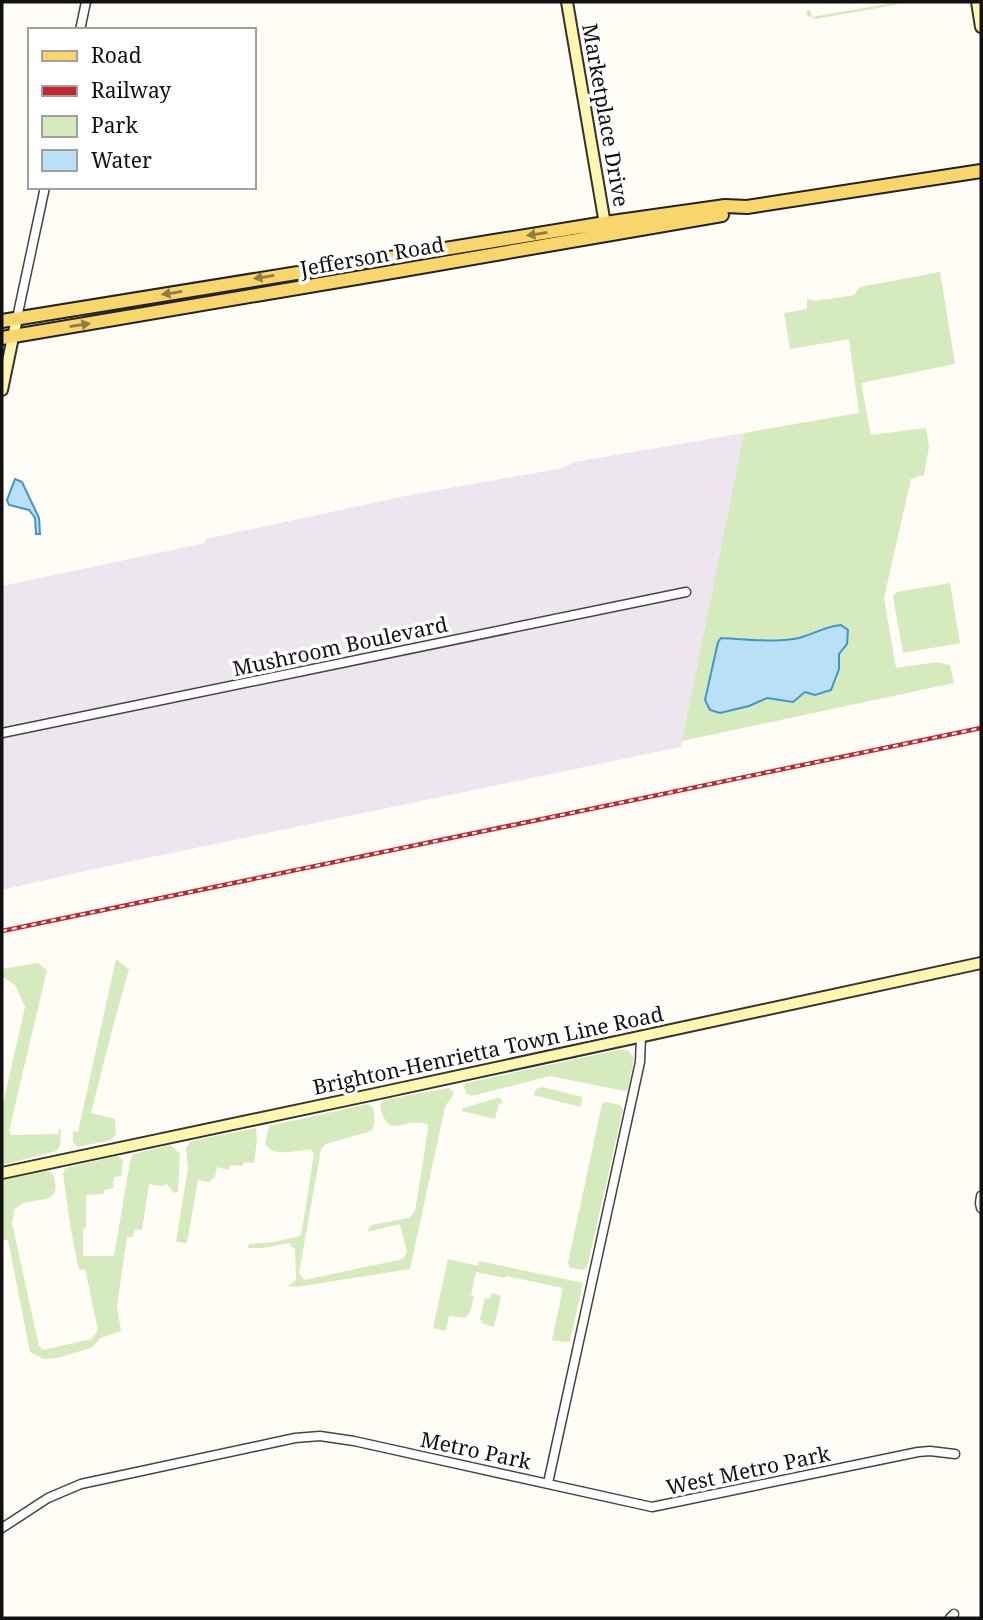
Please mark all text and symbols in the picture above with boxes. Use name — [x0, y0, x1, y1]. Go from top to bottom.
street label: Marketplace Drive — [576, 21, 636, 209]
legend — [28, 28, 256, 189]
text: Road — [91, 41, 142, 69]
text: Railway — [91, 76, 171, 104]
text: Park — [91, 111, 138, 139]
text: Water — [91, 146, 152, 174]
one-way arrow — [526, 229, 548, 240]
street label: Jefferson Road — [297, 230, 446, 283]
one-way arrow — [253, 272, 275, 283]
one-way arrow — [161, 288, 183, 299]
one-way arrow — [69, 319, 91, 330]
street label: Mushroom Boulevard — [230, 610, 450, 682]
street label: Brighton-Henrietta Town Line Road — [310, 999, 666, 1101]
street label: Metro Park — [418, 1425, 535, 1476]
street label: West Metro Park — [664, 1439, 833, 1501]

